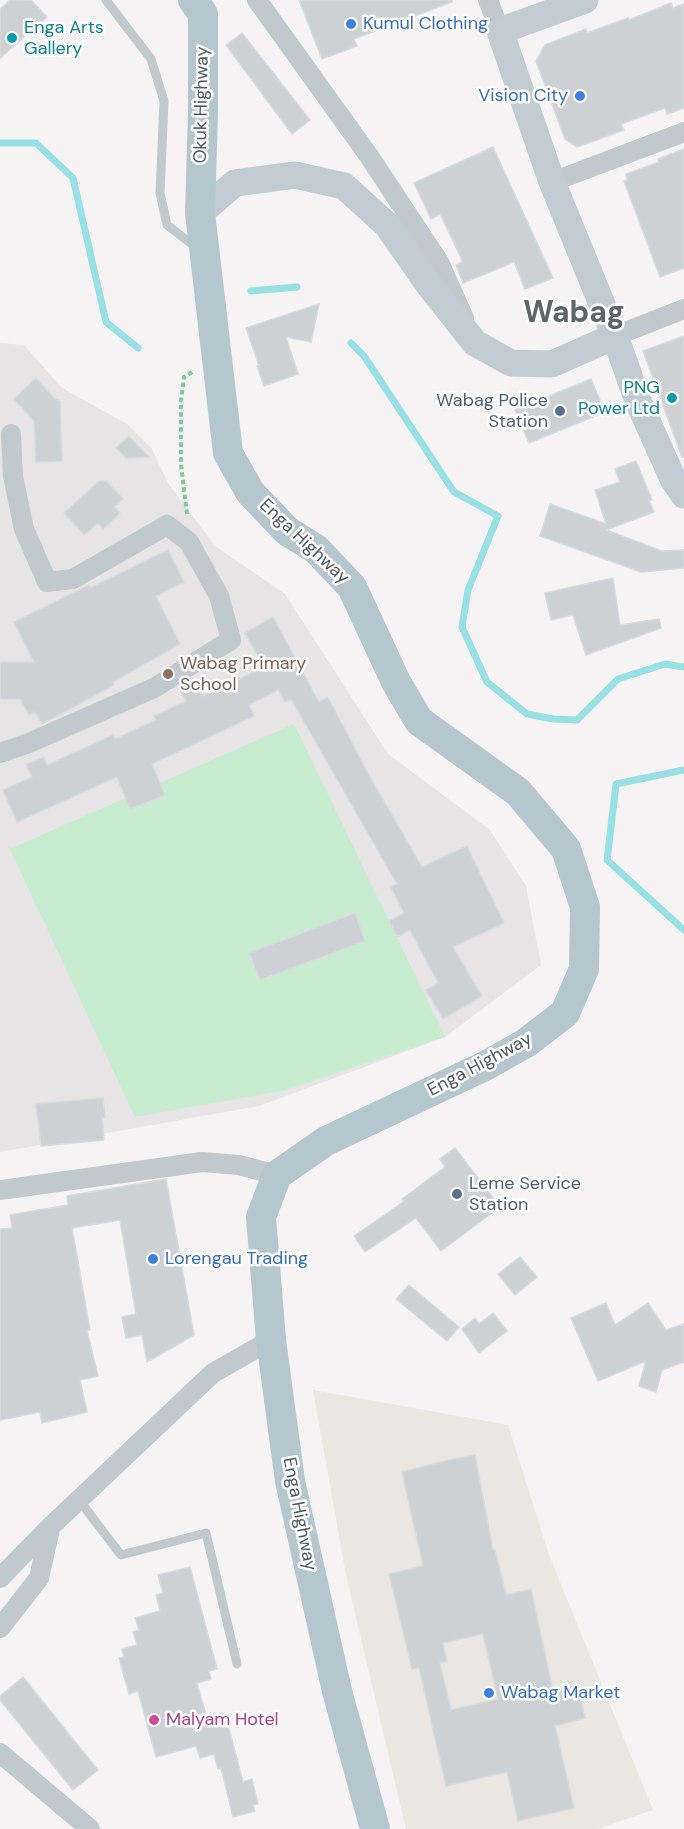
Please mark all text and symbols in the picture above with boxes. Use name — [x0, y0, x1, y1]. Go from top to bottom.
place label: Kumul Clothing — [363, 13, 488, 35]
place label: Enga Arts Gallery — [24, 17, 104, 60]
marker: Kumul Clothing — [344, 17, 358, 31]
marker: Enga Arts Gallery — [5, 31, 19, 45]
street label: Okuk Highway — [190, 46, 214, 164]
place label: Vision City — [478, 85, 568, 107]
marker: Vision City — [573, 89, 587, 103]
district label: Wabag — [523, 296, 625, 332]
place label: PNG Power Ltd — [578, 377, 660, 420]
place label: Wabag Police Station — [436, 390, 548, 432]
marker: PNG Power Ltd — [665, 391, 679, 405]
marker: Wabag Police Station — [553, 404, 567, 418]
street label: Enga Highway — [255, 495, 353, 589]
place label: Wabag Primary School — [180, 653, 306, 696]
marker: Wabag Primary School — [161, 667, 175, 681]
street label: Enga Highway — [424, 1028, 536, 1102]
place label: Leme Service Station — [469, 1173, 581, 1216]
marker: Leme Service Station — [450, 1187, 464, 1201]
place label: Lorengau Trading — [165, 1248, 308, 1270]
marker: Lorengau Trading — [146, 1252, 160, 1266]
street label: Enga Highway — [277, 1455, 321, 1573]
place label: Wabag Market — [501, 1682, 620, 1704]
marker: Wabag Market — [482, 1686, 496, 1700]
place label: Malyam Hotel — [166, 1709, 279, 1731]
marker: Malyam Hotel — [147, 1713, 161, 1727]

